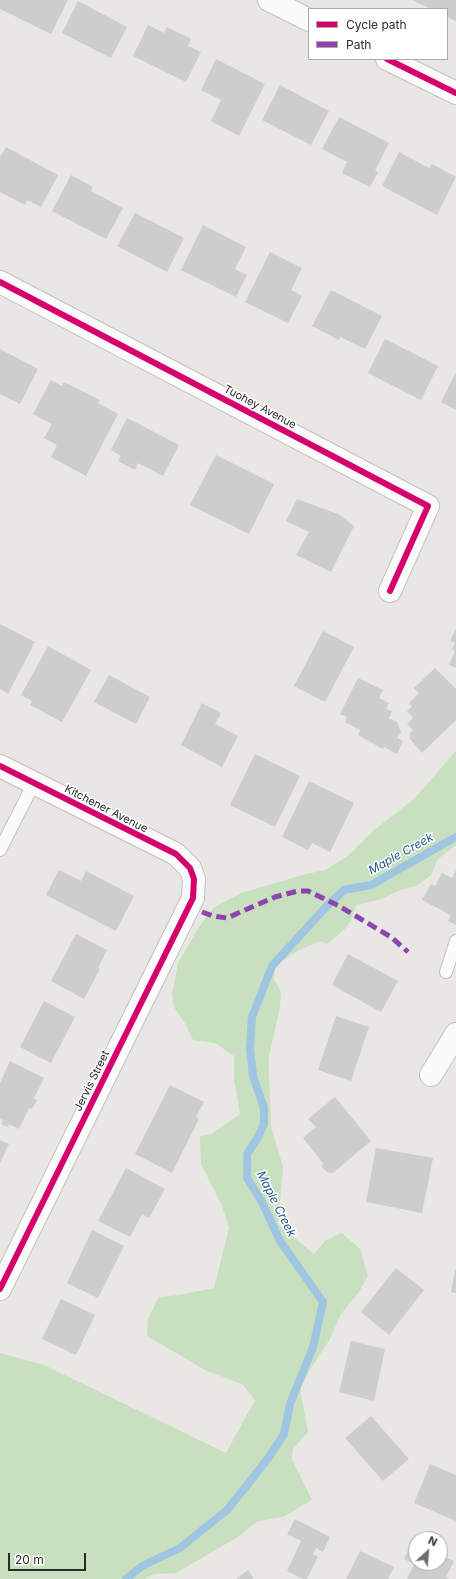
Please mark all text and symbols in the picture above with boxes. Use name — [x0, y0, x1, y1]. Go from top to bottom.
legend — [308, 8, 448, 60]
text: Cycle path — [346, 17, 407, 32]
text: Path — [346, 37, 371, 52]
street label: Tuohey Avenue — [222, 382, 298, 432]
street label: Kitchener Avenue — [62, 782, 150, 836]
water label: Maple Creek — [366, 830, 436, 878]
street label: Jervis Street — [72, 1049, 112, 1113]
water label: Maple Creek — [253, 1169, 299, 1239]
north arrow — [408, 1531, 448, 1571]
text: N — [426, 1533, 440, 1549]
scale bar — [10, 1545, 88, 1571]
text: 20 m — [15, 1552, 44, 1567]

